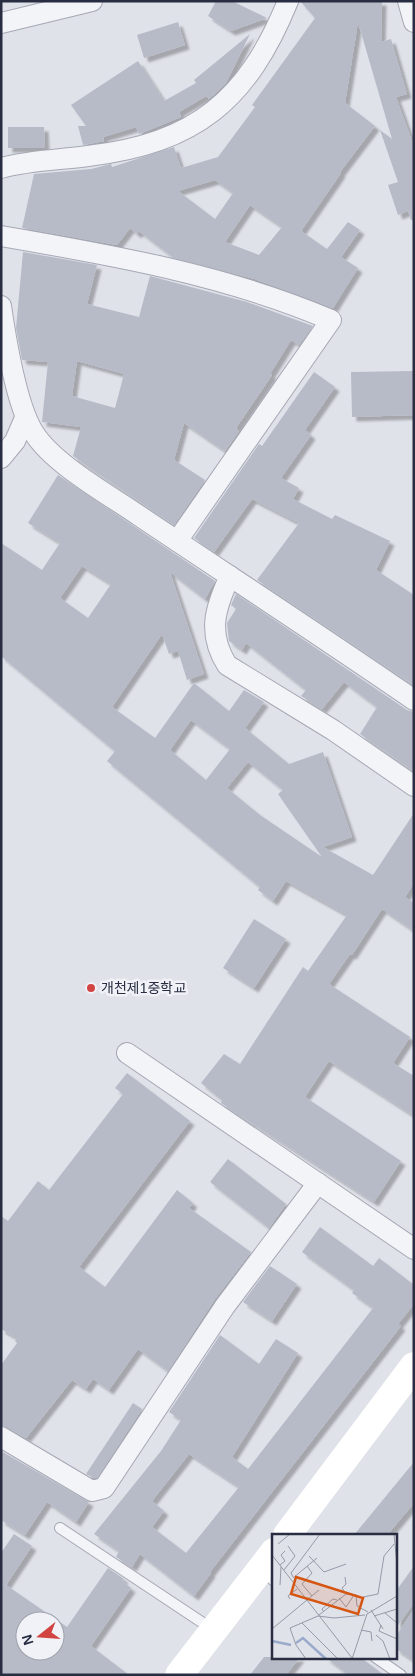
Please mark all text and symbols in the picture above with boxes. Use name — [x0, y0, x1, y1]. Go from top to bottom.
place label: 개천제1중학교 — [101, 980, 186, 996]
marker: 개천제1중학교 — [85, 982, 97, 994]
inset map — [272, 1534, 398, 1658]
north arrow — [15, 1611, 65, 1661]
text: N — [18, 1633, 37, 1647]

